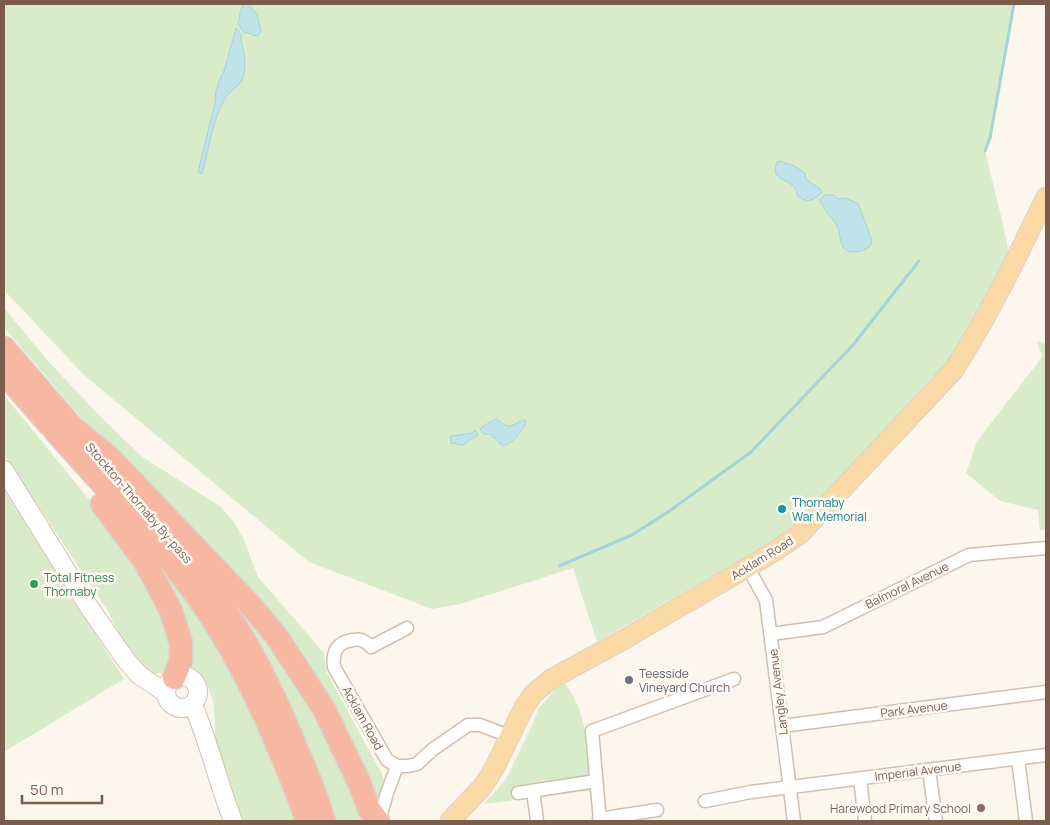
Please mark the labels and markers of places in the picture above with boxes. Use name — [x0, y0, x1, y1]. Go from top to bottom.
place label: Thornaby War Memorial — [792, 494, 867, 525]
marker: Thornaby War Memorial — [776, 503, 788, 515]
place label: Total Fitness Thornaby — [44, 569, 114, 600]
marker: Total Fitness Thornaby — [28, 578, 40, 590]
place label: Teesside Vineyard Church — [639, 665, 730, 696]
marker: Teesside Vineyard Church — [623, 674, 635, 686]
place label: Harewood Primary School — [830, 800, 971, 817]
marker: Harewood Primary School — [975, 802, 987, 814]

